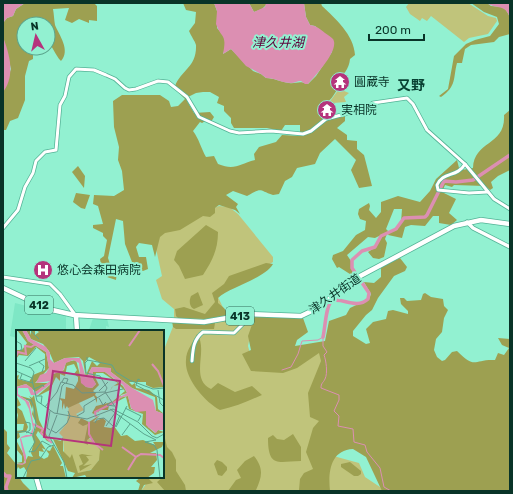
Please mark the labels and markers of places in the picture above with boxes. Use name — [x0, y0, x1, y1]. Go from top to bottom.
temple icon: 圓蔵寺 — [329, 71, 351, 93]
place label: 圓蔵寺 — [354, 75, 390, 89]
temple icon: 実相院 — [316, 99, 338, 121]
place label: 実相院 — [341, 103, 377, 117]
hospital icon: 悠心会森田病院 — [32, 259, 54, 281]
place label: 悠心会森田病院 — [57, 263, 141, 277]

